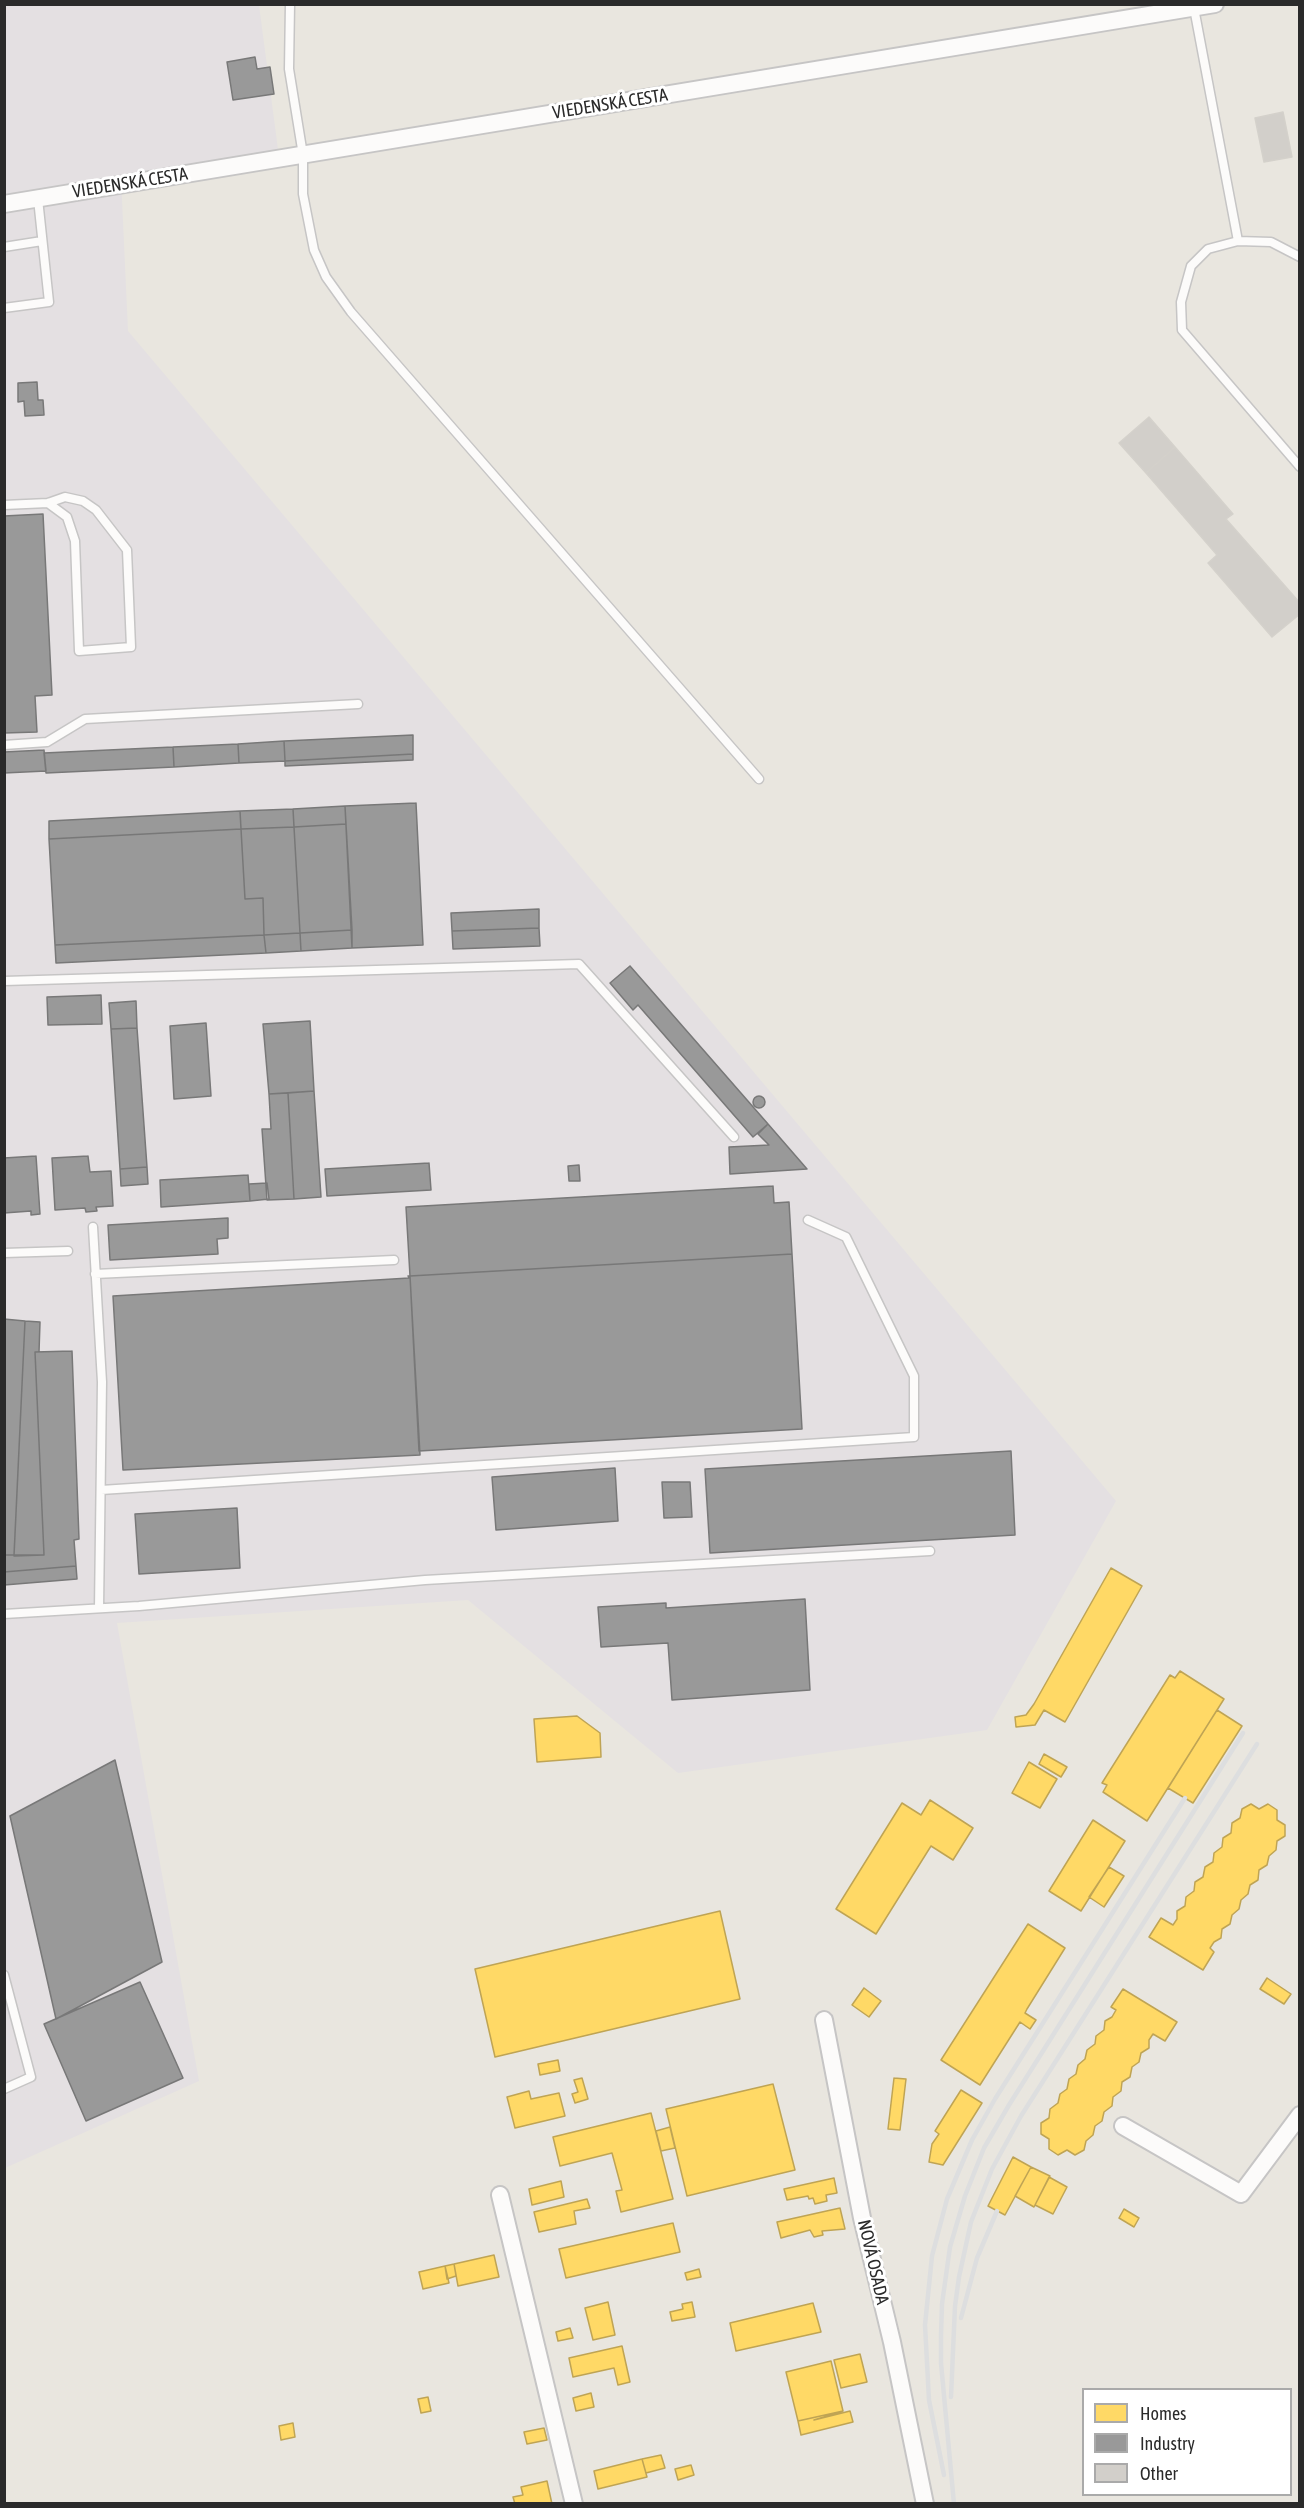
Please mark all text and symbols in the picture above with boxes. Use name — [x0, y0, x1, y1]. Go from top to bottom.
street label: VIEDENSKÁ CESTA — [551, 84, 669, 124]
street label: VIEDENSKÁ CESTA — [71, 163, 189, 203]
street label: NOVÁ OSADA — [853, 2217, 893, 2307]
legend — [1082, 2388, 1292, 2496]
text: Homes — [1140, 2403, 1186, 2424]
text: Industry — [1140, 2433, 1195, 2454]
text: Other — [1140, 2463, 1178, 2484]

